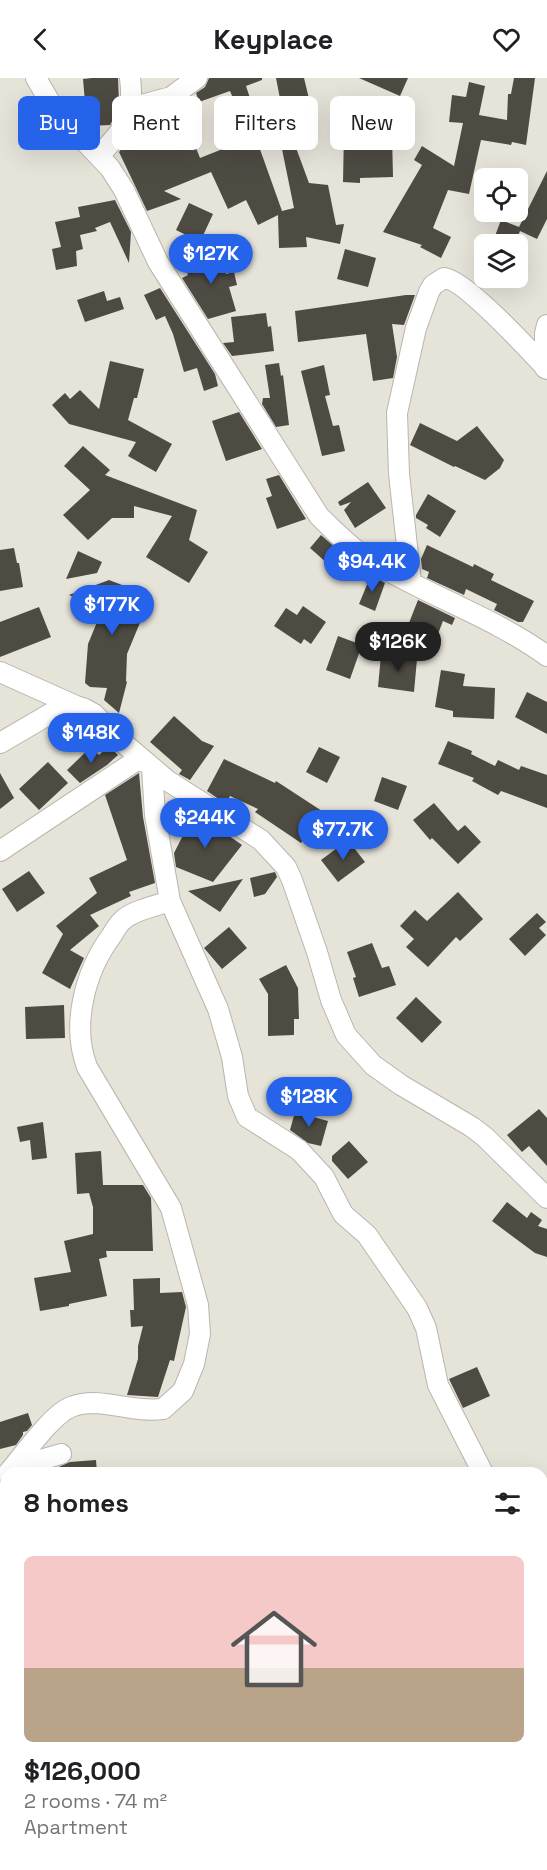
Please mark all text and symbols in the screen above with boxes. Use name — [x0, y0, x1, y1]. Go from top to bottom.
text: Keyplace — [214, 22, 333, 57]
icon: back — [24, 23, 57, 56]
icon: heart — [490, 23, 523, 56]
chip: Buy — [18, 96, 100, 150]
chip: Rent — [112, 96, 202, 150]
chip: Filters — [214, 96, 318, 150]
chip: New — [330, 96, 415, 150]
map controls — [474, 168, 528, 288]
button: locate — [474, 168, 528, 222]
pin: $127K — [169, 234, 253, 285]
button: layers — [474, 234, 528, 288]
text: $127K — [183, 240, 239, 266]
pin: $94.4K — [323, 542, 421, 593]
text: $94.4K — [338, 548, 406, 574]
pin: $177K — [70, 585, 154, 636]
text: $177K — [84, 591, 140, 617]
pin: $126K — [356, 622, 440, 673]
text: $126K — [369, 628, 427, 654]
pin: $148K — [49, 713, 133, 764]
text: $148K — [62, 719, 120, 745]
pin: $244K — [163, 798, 247, 849]
text: $244K — [174, 804, 236, 830]
pin: $77.7K — [294, 810, 392, 861]
text: $77.7K — [312, 816, 374, 842]
pin: $128K — [267, 1077, 351, 1128]
text: $128K — [280, 1083, 338, 1109]
text: 8 homes — [24, 1486, 129, 1520]
icon: filters — [491, 1487, 524, 1520]
icon: home — [220, 1595, 328, 1703]
text: $126,000 — [24, 1754, 141, 1788]
text: 2 rooms · 74 m² — [24, 1788, 167, 1814]
text: Apartment — [24, 1814, 128, 1840]

